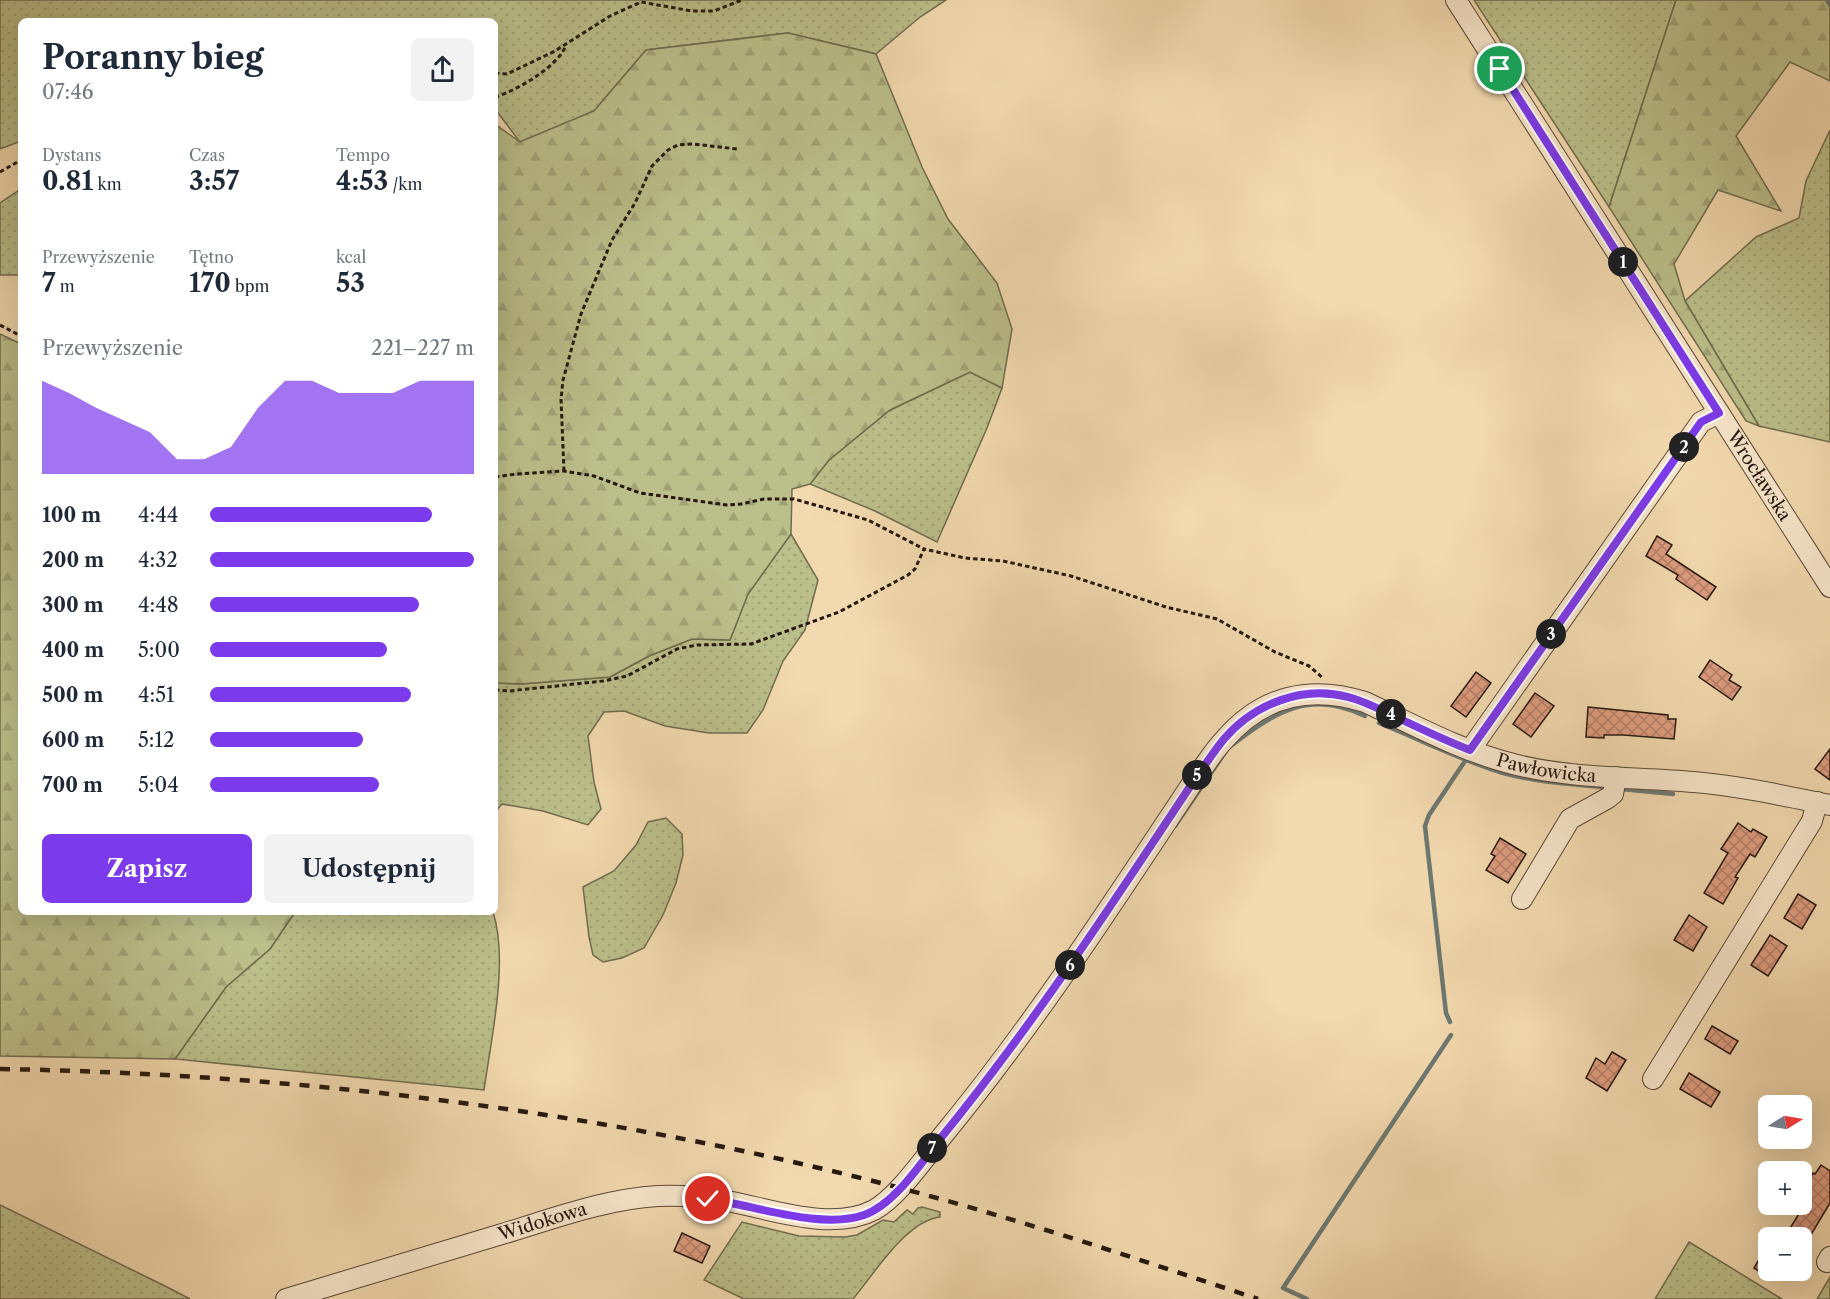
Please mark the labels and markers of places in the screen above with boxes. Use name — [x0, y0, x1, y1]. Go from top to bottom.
pin — [1474, 43, 1525, 94]
pin: 1 — [1608, 247, 1638, 277]
pin: 2 — [1669, 432, 1699, 462]
pin: 3 — [1536, 619, 1566, 649]
pin: 4 — [1376, 699, 1406, 729]
pin: 5 — [1182, 760, 1212, 790]
pin: 6 — [1055, 950, 1085, 980]
pin: 7 — [917, 1133, 947, 1163]
pin — [682, 1173, 733, 1224]

